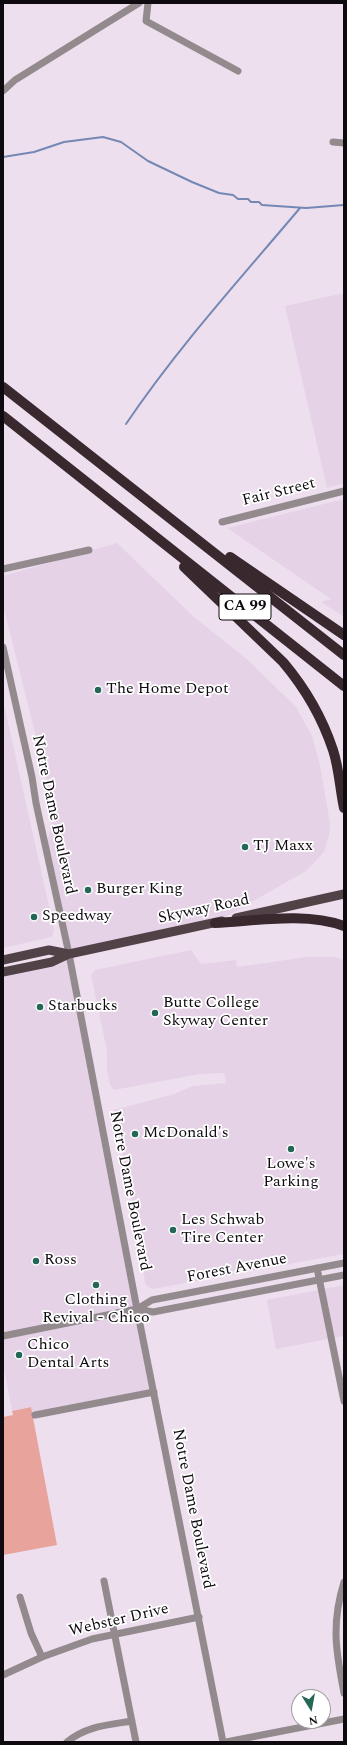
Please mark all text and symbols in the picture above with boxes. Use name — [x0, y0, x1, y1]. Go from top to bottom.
street label: Fair Street — [240, 475, 318, 511]
road number: CA 99 — [219, 594, 271, 620]
place label: The Home Depot — [106, 680, 229, 700]
marker: The Home Depot — [93, 685, 103, 695]
street label: Notre Dame Boulevard — [27, 733, 79, 897]
place label: TJ Maxx — [253, 837, 313, 857]
marker: TJ Maxx — [240, 842, 250, 852]
place label: Burger King — [96, 880, 183, 900]
marker: Burger King — [83, 885, 93, 895]
street label: Skyway Road — [157, 891, 251, 929]
place label: Speedway — [42, 907, 112, 927]
marker: Speedway — [29, 912, 39, 922]
place label: Butte College Skyway Center — [163, 994, 268, 1032]
place label: Starbucks — [48, 997, 118, 1017]
marker: Starbucks — [35, 1002, 45, 1012]
marker: Butte College Skyway Center — [150, 1008, 160, 1018]
street label: Notre Dame Boulevard — [104, 1109, 154, 1273]
place label: McDonald's — [143, 1124, 229, 1144]
marker: McDonald's — [130, 1129, 140, 1139]
marker: Lowe's Parking — [286, 1144, 296, 1154]
place label: Lowe's Parking — [263, 1155, 319, 1193]
place label: Les Schwab Tire Center — [181, 1211, 264, 1249]
marker: Les Schwab Tire Center — [168, 1225, 178, 1235]
street label: Forest Avenue — [185, 1250, 289, 1288]
place label: Ross — [44, 1251, 77, 1271]
marker: Ross — [31, 1256, 41, 1266]
marker: Clothing Revival - Chico — [91, 1280, 101, 1290]
place label: Clothing Revival - Chico — [42, 1291, 150, 1329]
place label: Chico Dental Arts — [27, 1336, 109, 1374]
marker: Chico Dental Arts — [14, 1350, 24, 1360]
street label: Notre Dame Boulevard — [167, 1427, 217, 1591]
street label: Webster Drive — [67, 1600, 171, 1642]
north arrow — [291, 1689, 331, 1729]
text: N — [307, 1711, 319, 1729]

